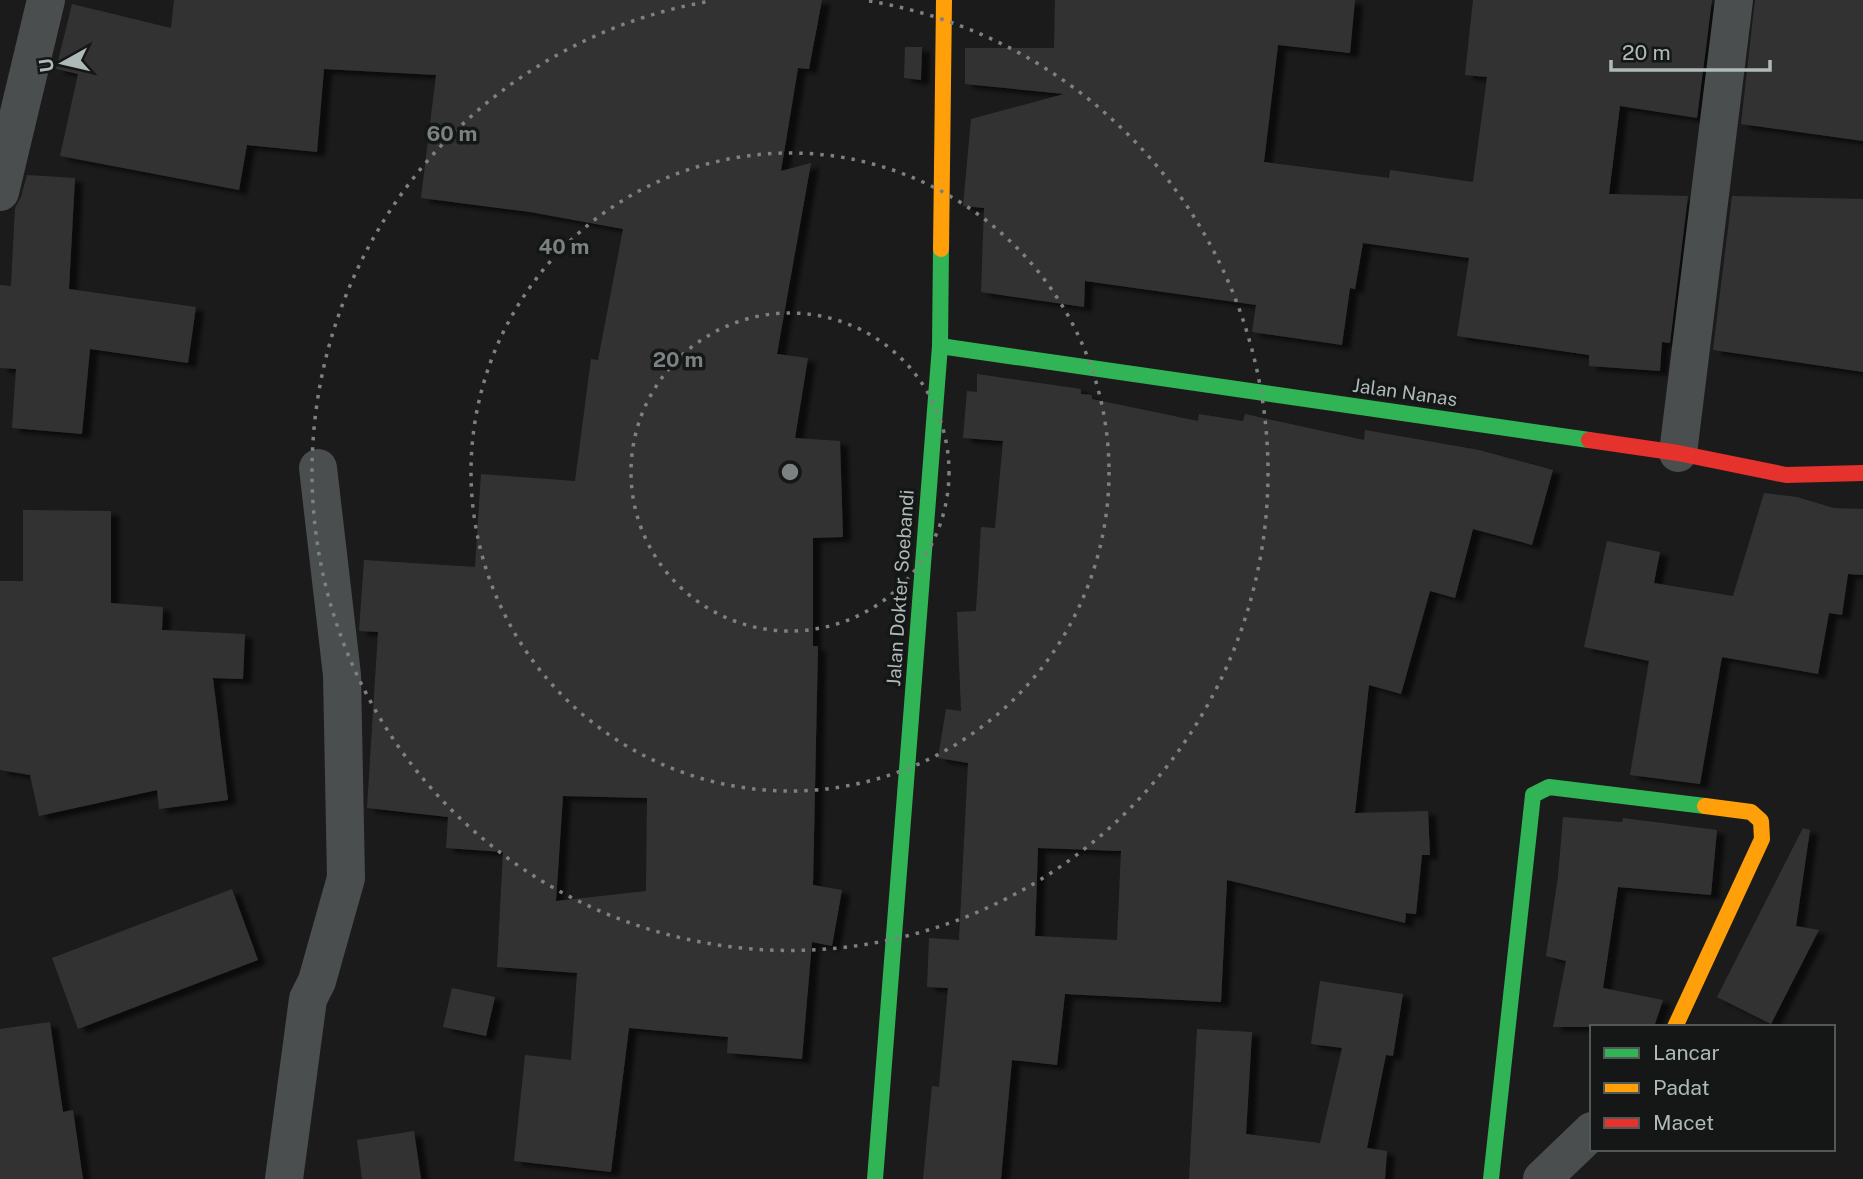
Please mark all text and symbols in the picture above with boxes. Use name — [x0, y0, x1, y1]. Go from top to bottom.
north arrow — [28, 28, 98, 98]
scale bar — [1611, 28, 1770, 72]
text: 20 m — [1622, 40, 1671, 65]
text: U — [34, 57, 58, 74]
text: 60 m — [427, 121, 477, 146]
text: 40 m — [539, 234, 589, 259]
text: 20 m — [653, 347, 703, 372]
street label: Jalan Nanas — [1351, 374, 1459, 410]
centre of rings — [778, 460, 802, 484]
street label: Jalan Dokter Soebandi — [882, 489, 918, 687]
legend — [1590, 1025, 1835, 1151]
text: Lancar — [1653, 1040, 1720, 1065]
text: Padat — [1653, 1075, 1710, 1100]
text: Macet — [1653, 1110, 1714, 1135]

